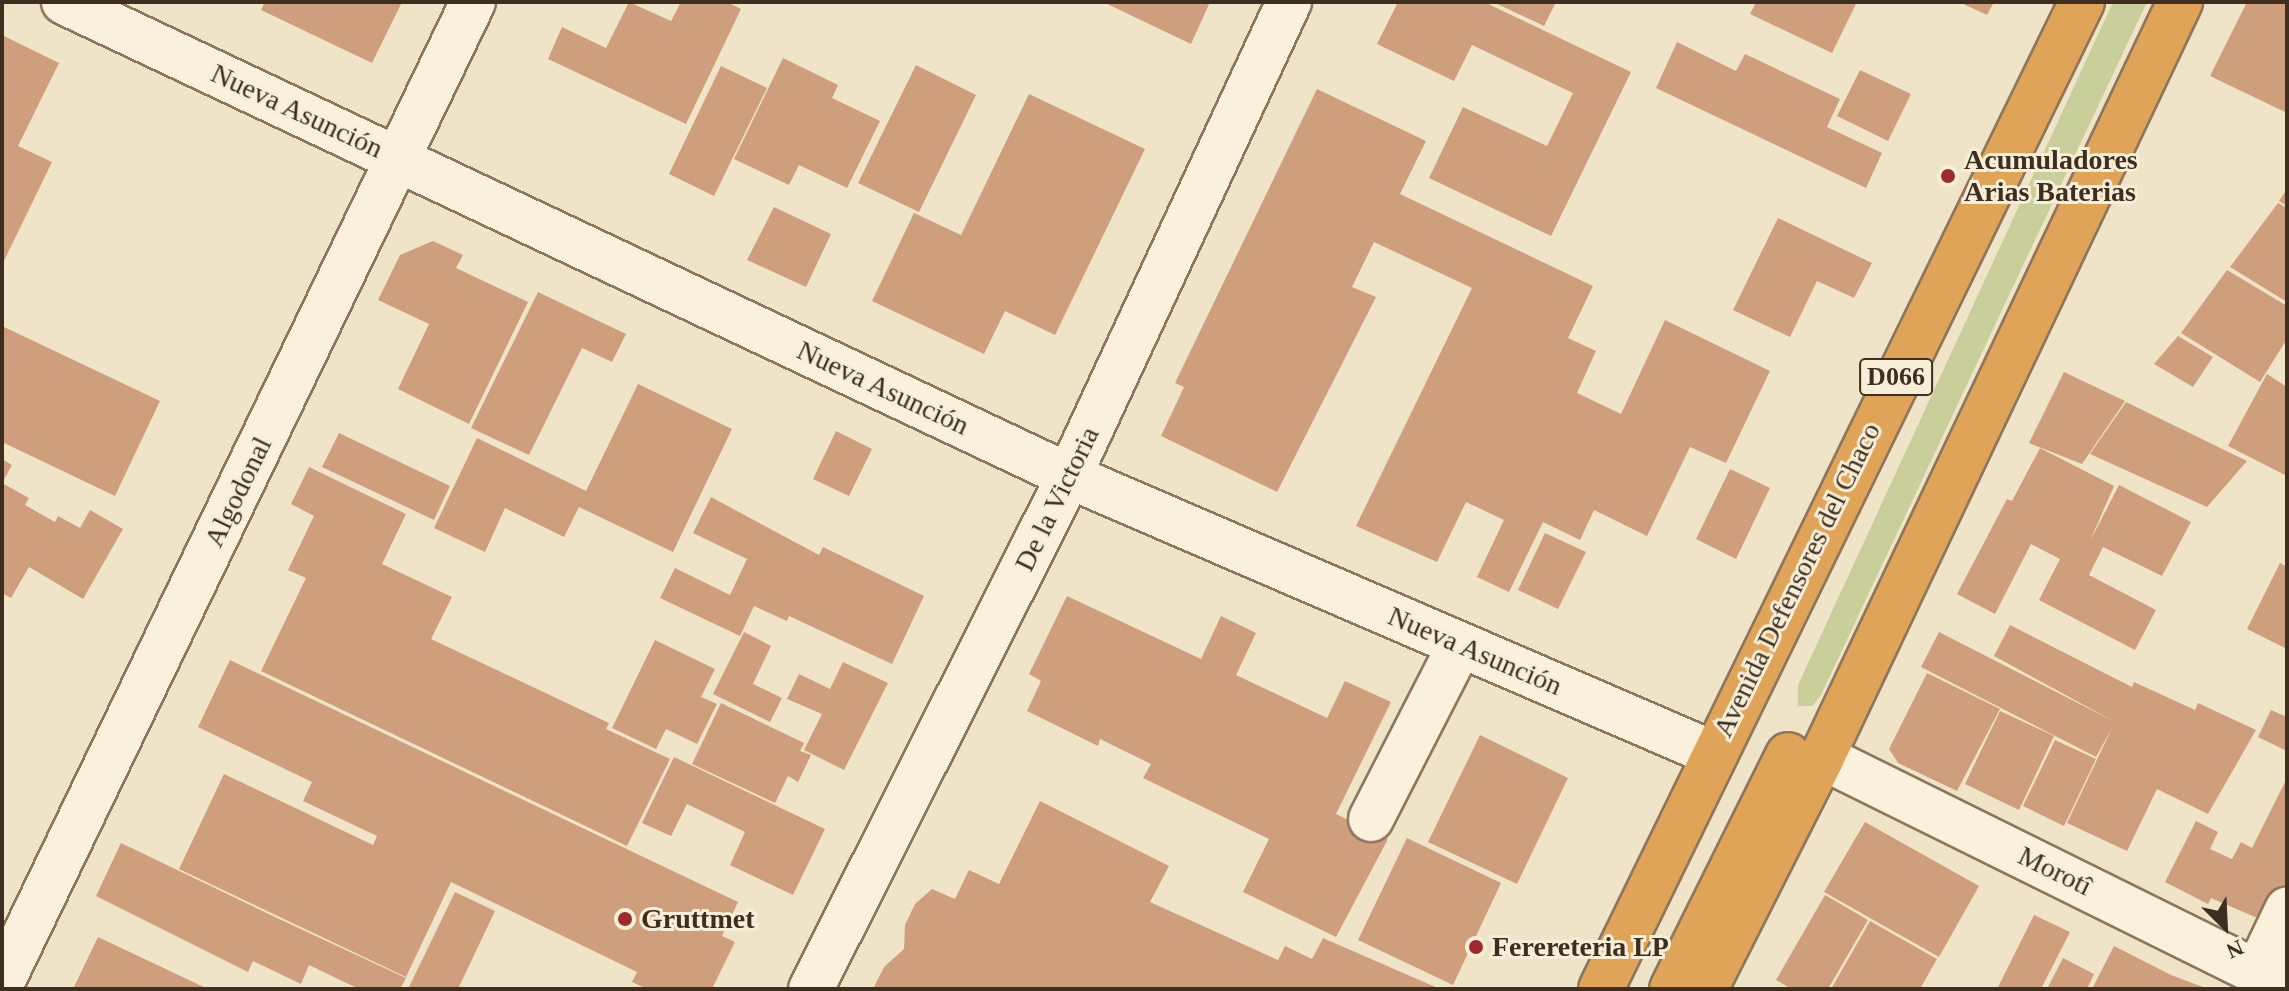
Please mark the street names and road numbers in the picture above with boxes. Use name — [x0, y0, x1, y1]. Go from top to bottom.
street label: Nueva Asunción — [205, 56, 389, 166]
street label: Nueva Asunción — [791, 333, 975, 443]
road number: D066 — [1858, 355, 1934, 399]
street label: Avenida Defensores del Chaco — [1706, 417, 1888, 743]
street label: De la Victoria — [1008, 421, 1106, 577]
street label: Algodonal — [197, 432, 279, 552]
street label: Nueva Asunción — [1382, 599, 1568, 703]
street label: Morotî — [2013, 839, 2097, 903]

